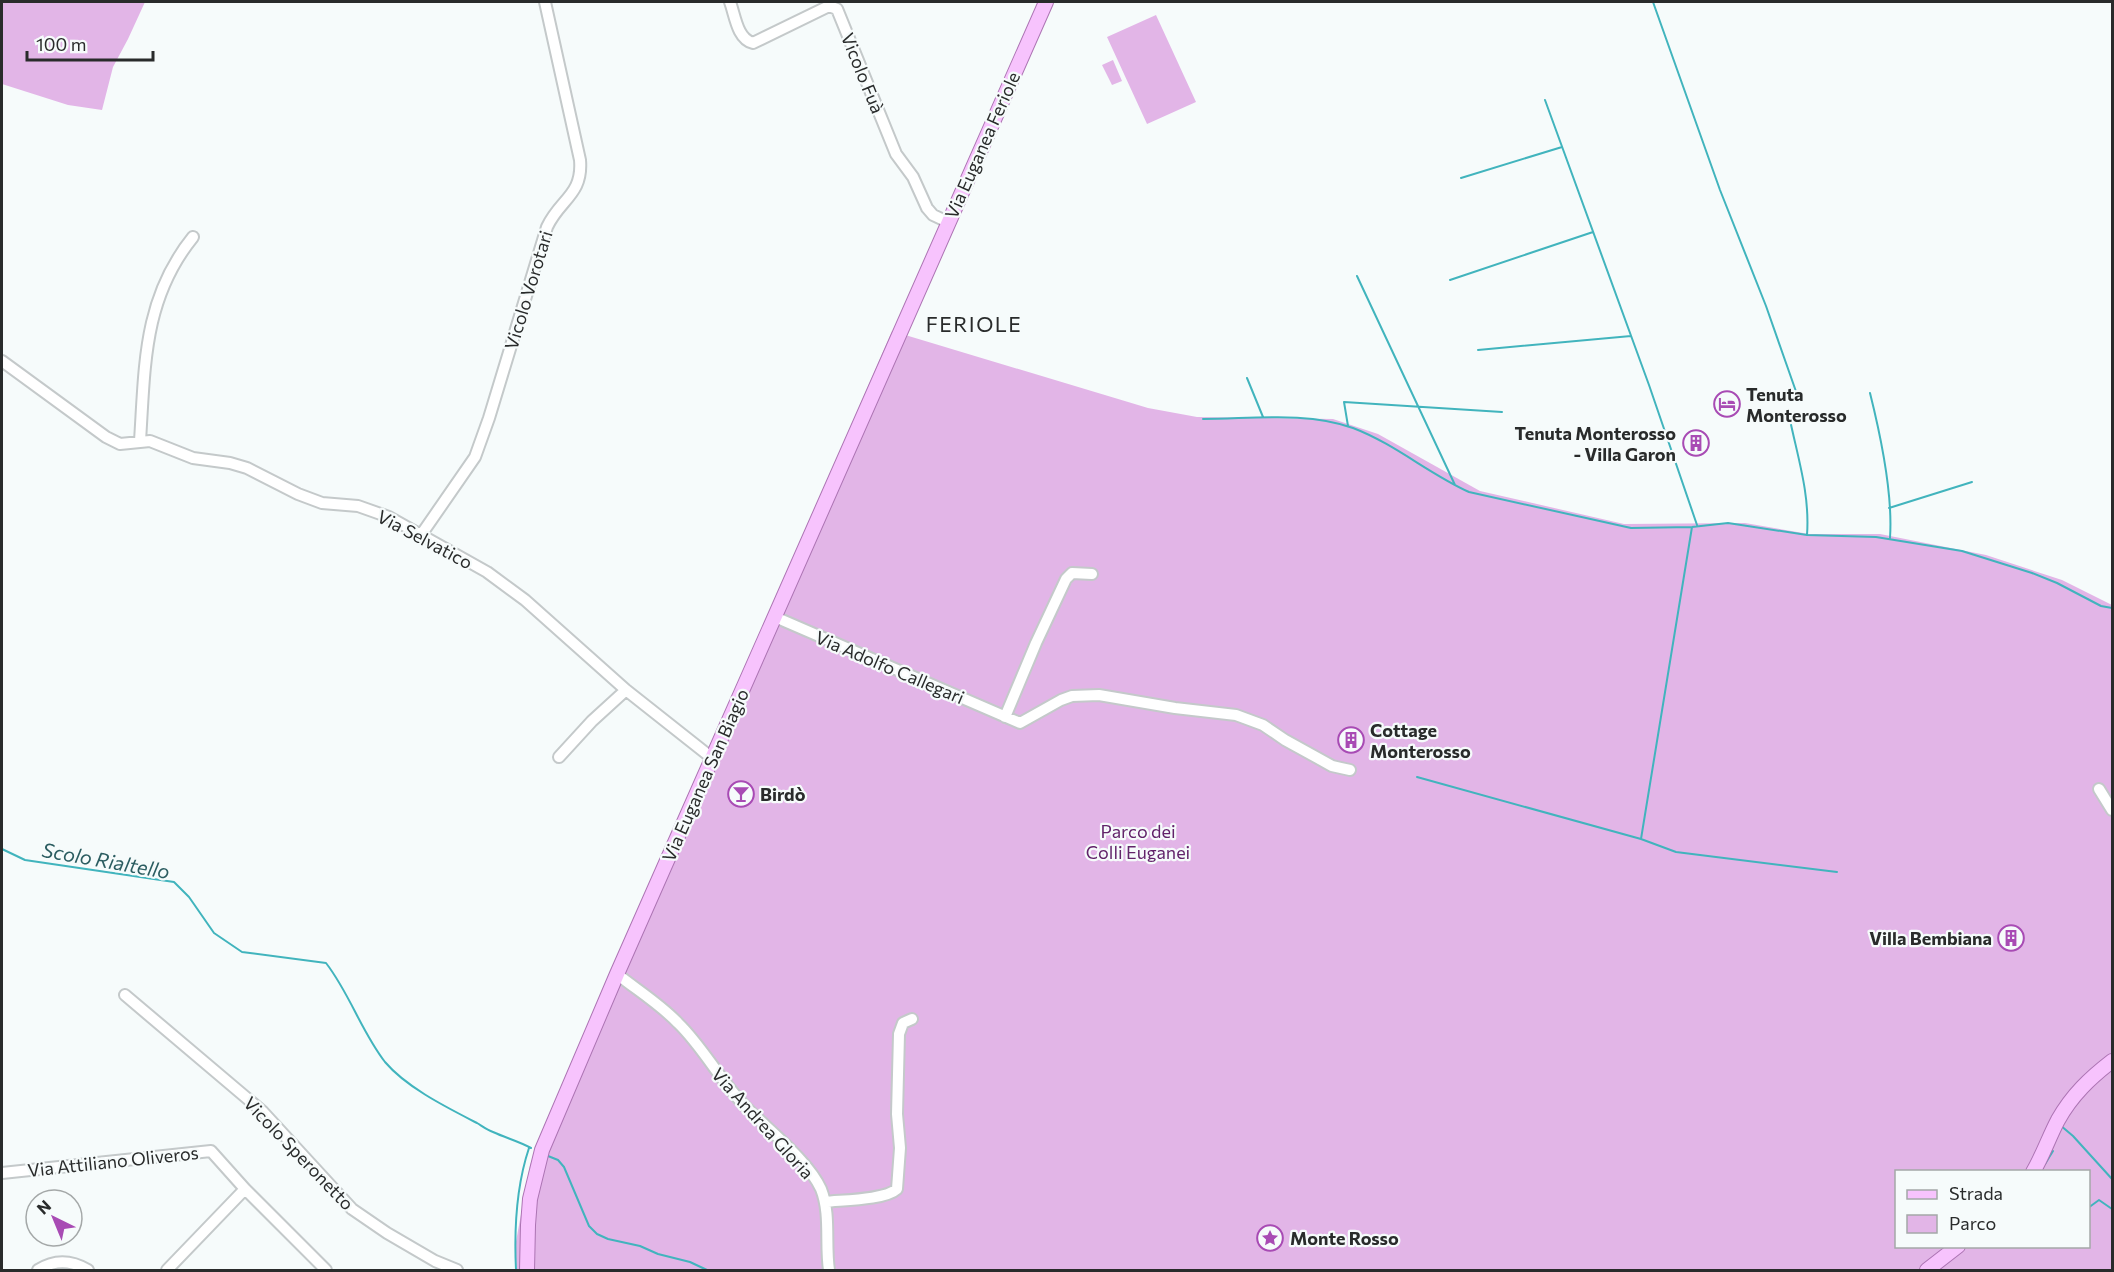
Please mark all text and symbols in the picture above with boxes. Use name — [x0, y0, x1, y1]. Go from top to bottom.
scale bar — [27, 24, 153, 62]
street label: Vicolo Fuà — [837, 30, 889, 116]
text: 100 m — [36, 33, 86, 55]
street label: Via Euganea Feriole — [940, 68, 1024, 222]
street label: Vicolo Vorotari — [499, 228, 557, 352]
district label: FERIOLE — [926, 311, 1022, 336]
place label: Tenuta Monterosso — [1746, 383, 1847, 426]
hotel icon: Tenuta Monterosso — [1712, 389, 1742, 419]
place label: Tenuta Monterosso - Villa Garon — [1514, 422, 1676, 465]
building icon: Tenuta Monterosso - Villa Garon — [1681, 428, 1711, 458]
street label: Via Selvatico — [374, 505, 476, 573]
street label: Via Adolfo Callegari — [812, 626, 968, 708]
street label: Via Euganea San Biagio — [657, 685, 753, 865]
place label: Cottage Monterosso — [1370, 719, 1471, 762]
building icon: Cottage Monterosso — [1336, 725, 1366, 755]
bar icon: Birdò — [726, 779, 756, 809]
place label: Birdò — [760, 783, 806, 805]
park label: Parco dei Colli Euganei — [1086, 820, 1190, 863]
water label: Scolo Rialtello — [40, 837, 172, 883]
building icon: Villa Bembiana — [1996, 923, 2026, 953]
place label: Villa Bembiana — [1869, 927, 1992, 949]
street label: Via Andrea Gloria — [707, 1063, 819, 1183]
street label: Vicolo Speronetto — [239, 1092, 359, 1214]
street label: Via Attiliano Oliveros — [26, 1141, 200, 1181]
legend — [1895, 1170, 2090, 1248]
text: Strada — [1949, 1182, 2003, 1204]
north arrow — [24, 1188, 84, 1248]
text: N — [33, 1196, 54, 1218]
text: Parco — [1949, 1212, 1996, 1234]
place icon: Monte Rosso — [1255, 1223, 1285, 1253]
place label: Monte Rosso — [1290, 1227, 1399, 1249]

